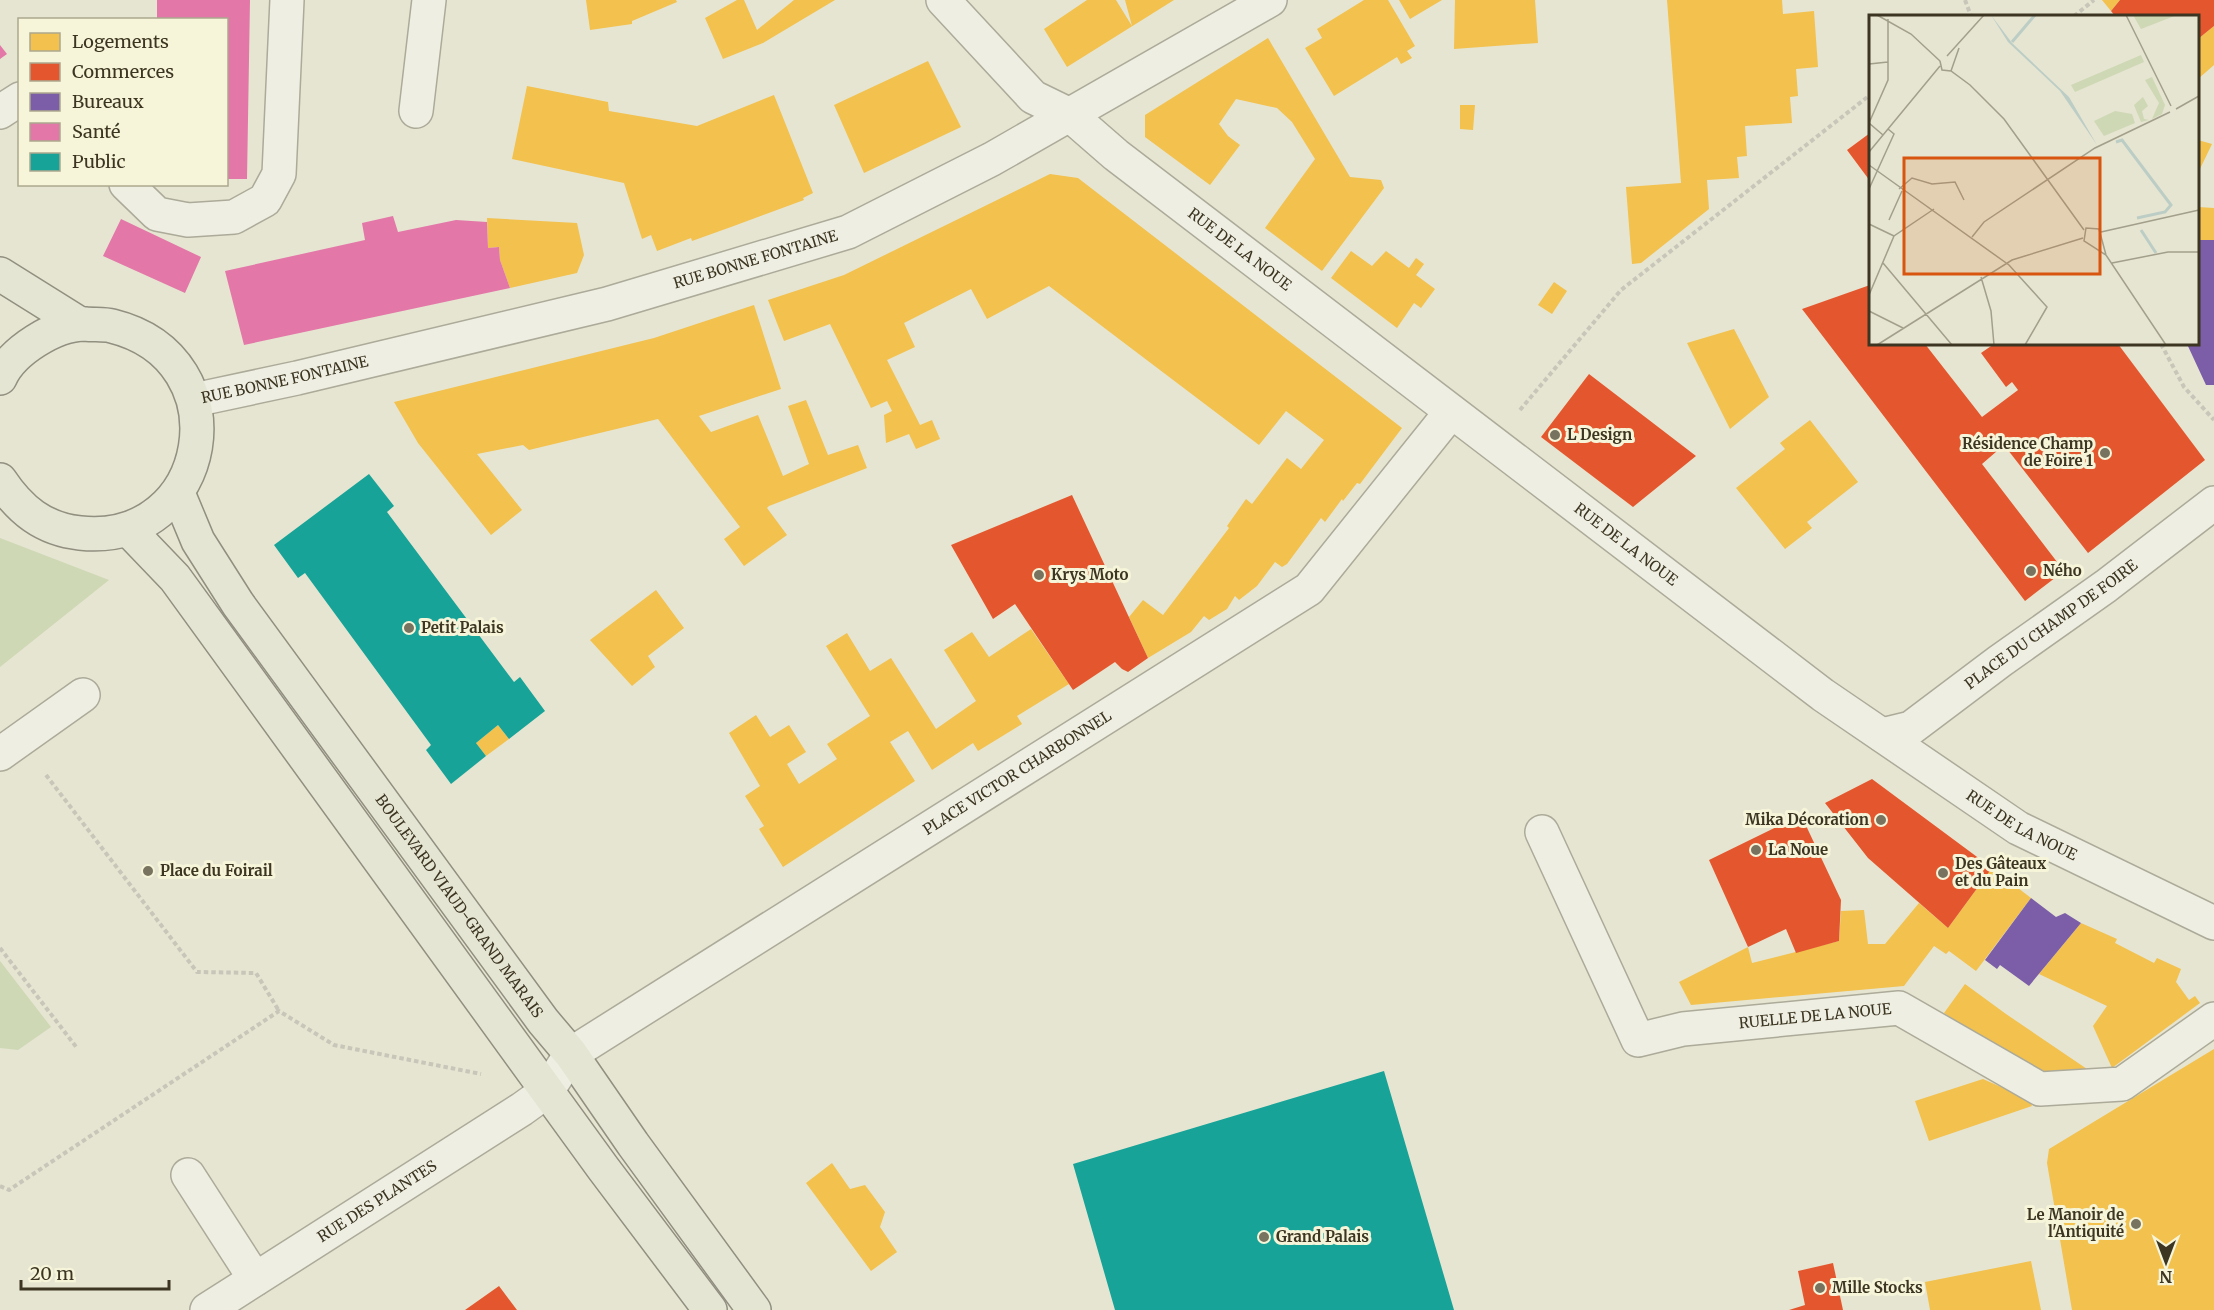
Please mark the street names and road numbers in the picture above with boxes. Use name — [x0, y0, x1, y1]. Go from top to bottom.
street label: RUE DE LA NOUE — [1184, 203, 1296, 295]
street label: RUE BONNE FONTAINE — [671, 226, 840, 293]
street label: RUE BONNE FONTAINE — [199, 351, 371, 407]
street label: RUE DE LA NOUE — [1571, 498, 1682, 590]
street label: PLACE DU CHAMP DE FOIRE — [1961, 555, 2141, 693]
street label: PLACE VICTOR CHARBONNEL — [919, 706, 1115, 839]
street label: RUE DE LA NOUE — [1963, 786, 2081, 864]
street label: BOULEVARD VIAUD-GRAND MARAIS — [371, 790, 547, 1021]
street label: RUELLE DE LA NOUE — [1738, 999, 1893, 1033]
street label: RUE DES PLANTES — [314, 1156, 440, 1246]

